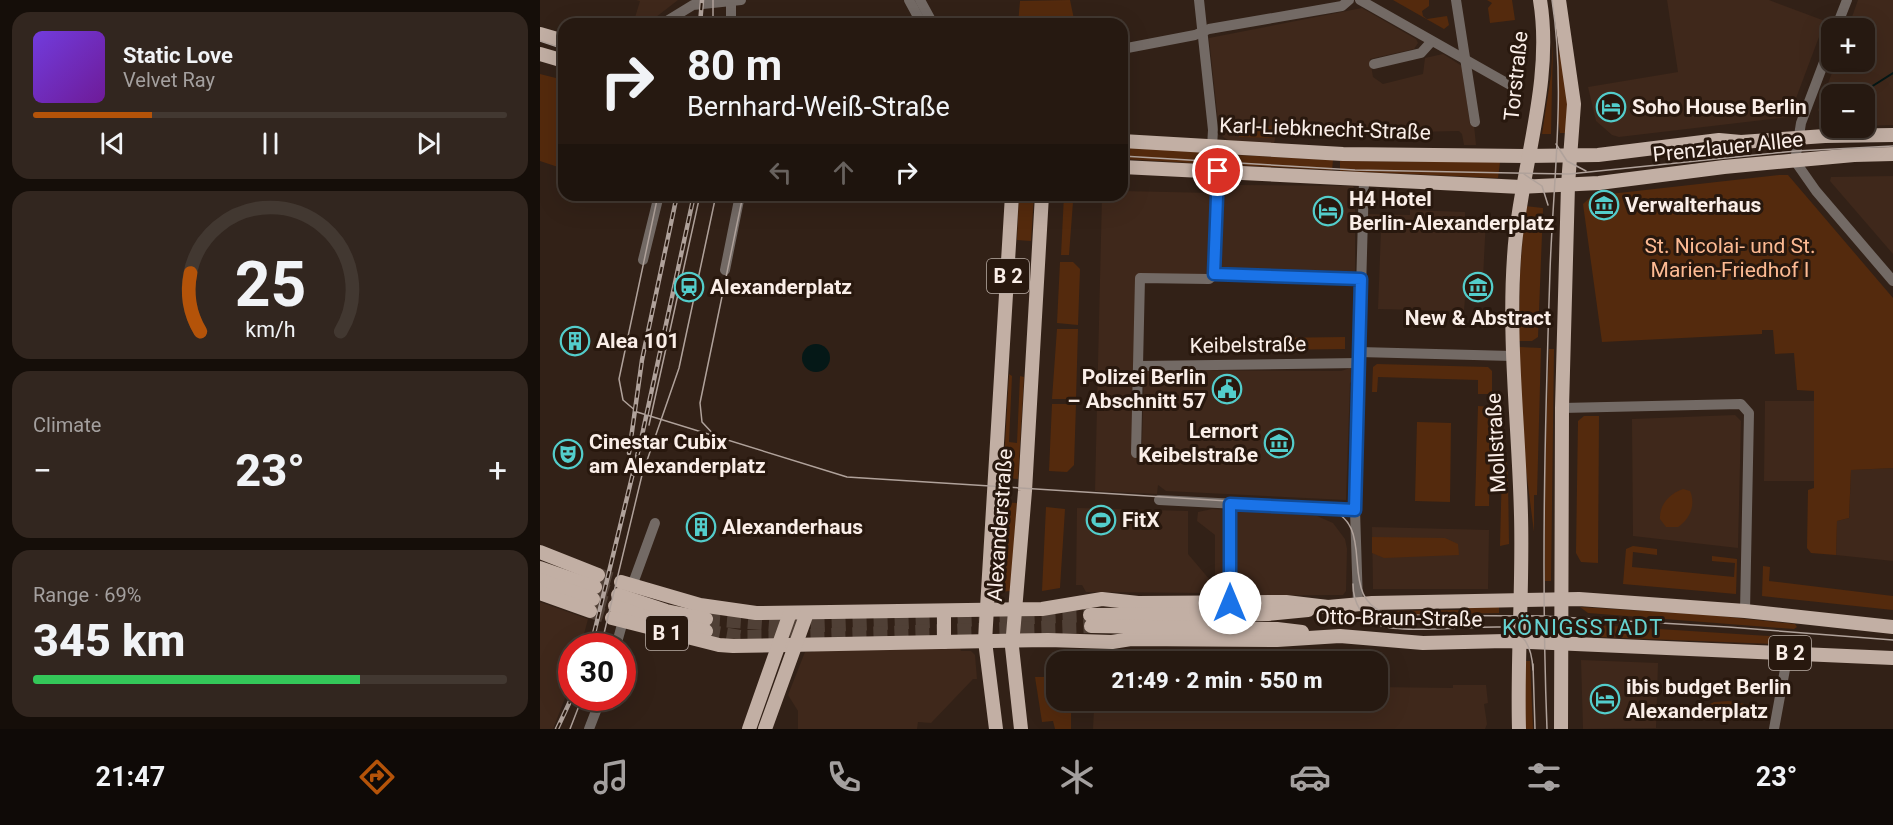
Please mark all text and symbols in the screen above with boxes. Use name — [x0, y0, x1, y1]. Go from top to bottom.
map controls — [1821, 18, 1875, 138]
button: + — [1821, 18, 1875, 72]
street label: Torstraße — [1499, 30, 1533, 122]
text: 80 m — [687, 41, 782, 90]
icon: right — [588, 42, 666, 120]
text: Static Love — [123, 43, 233, 68]
text: Velvet Ray — [123, 68, 215, 92]
button: − — [1821, 84, 1875, 138]
text: Bernhard-Weiß-Straße — [687, 91, 950, 123]
hotel icon: Soho House Berlin — [1595, 91, 1627, 123]
place label: Soho House Berlin — [1632, 95, 1807, 119]
street label: Karl-Liebknecht-Straße — [1219, 113, 1431, 145]
icon: previous — [96, 127, 129, 160]
icon: pause — [254, 127, 287, 160]
icon: next — [412, 127, 445, 160]
street label: Prenzlauer Allee — [1652, 127, 1804, 167]
pin — [1192, 145, 1243, 196]
icon: arrive — [1201, 154, 1234, 187]
icon: left — [764, 156, 797, 189]
icon: ahead — [827, 156, 860, 189]
icon: right — [890, 156, 923, 189]
place label: H4 Hotel Berlin-Alexanderplatz — [1349, 187, 1555, 235]
museum icon: Verwalterhaus — [1588, 189, 1620, 221]
place label: Verwalterhaus — [1625, 193, 1762, 217]
hotel icon: H4 Hotel Berlin-Alexanderplatz — [1312, 195, 1344, 227]
park label: St. Nicolai- und St. Marien-Friedhof I — [1645, 234, 1815, 282]
text: 25 — [234, 248, 306, 321]
road number: B 2 — [987, 259, 1029, 293]
station icon: Alexanderplatz — [673, 271, 705, 303]
museum icon: New & Abstract — [1462, 271, 1494, 303]
place label: Alexanderplatz — [710, 275, 852, 299]
place label: New & Abstract — [1405, 306, 1551, 330]
text: km/h — [245, 317, 295, 342]
building icon: Alea 101 — [559, 325, 591, 357]
place label: Alea 101 — [596, 329, 680, 353]
street label: Keibelstraße — [1189, 332, 1307, 358]
place label: Polizei Berlin – Abschnitt 57 — [1067, 365, 1206, 413]
public building icon: Polizei Berlin – Abschnitt 57 — [1211, 373, 1243, 405]
street label: Mollstraße — [1481, 392, 1511, 494]
text: Climate — [33, 413, 101, 437]
place label: Lernort Keibelstraße — [1138, 419, 1258, 467]
museum icon: Lernort Keibelstraße — [1263, 427, 1295, 459]
place label: Cinestar Cubix am Alexanderplatz — [589, 430, 766, 478]
theatre icon: Cinestar Cubix am Alexanderplatz — [552, 438, 584, 470]
text: 23° — [235, 444, 305, 497]
street label: Alexanderstraße — [983, 448, 1017, 602]
text: − — [33, 451, 52, 490]
text: + — [488, 451, 507, 490]
sports icon: FitX — [1085, 504, 1117, 536]
place label: FitX — [1122, 508, 1160, 532]
building icon: Alexanderhaus — [685, 511, 717, 543]
place label: Alexanderhaus — [722, 515, 863, 539]
position arrow — [1198, 571, 1262, 635]
text: Range · 69% — [33, 583, 141, 607]
street label: Otto-Braun-Straße — [1315, 605, 1483, 631]
text: 345 km — [33, 614, 185, 667]
district label: KÖNIGSSTADT — [1502, 615, 1664, 640]
road number: B 1 — [646, 616, 688, 650]
speed limit sign: 30 — [558, 633, 636, 711]
road number: B 2 — [1769, 636, 1811, 670]
text: 21:49 · 2 min · 550 m — [1112, 668, 1322, 693]
place label: ibis budget Berlin Alexanderplatz — [1626, 675, 1791, 723]
hotel icon: ibis budget Berlin Alexanderplatz — [1589, 683, 1621, 715]
icon: directions — [356, 756, 398, 798]
icon: music — [590, 756, 632, 798]
icon: phone — [823, 756, 865, 798]
icon: climate — [1056, 756, 1098, 798]
icon: car — [1289, 756, 1331, 798]
icon: filters — [1523, 756, 1565, 798]
text: 21:47 — [96, 761, 165, 793]
text: 23° — [1756, 761, 1797, 793]

